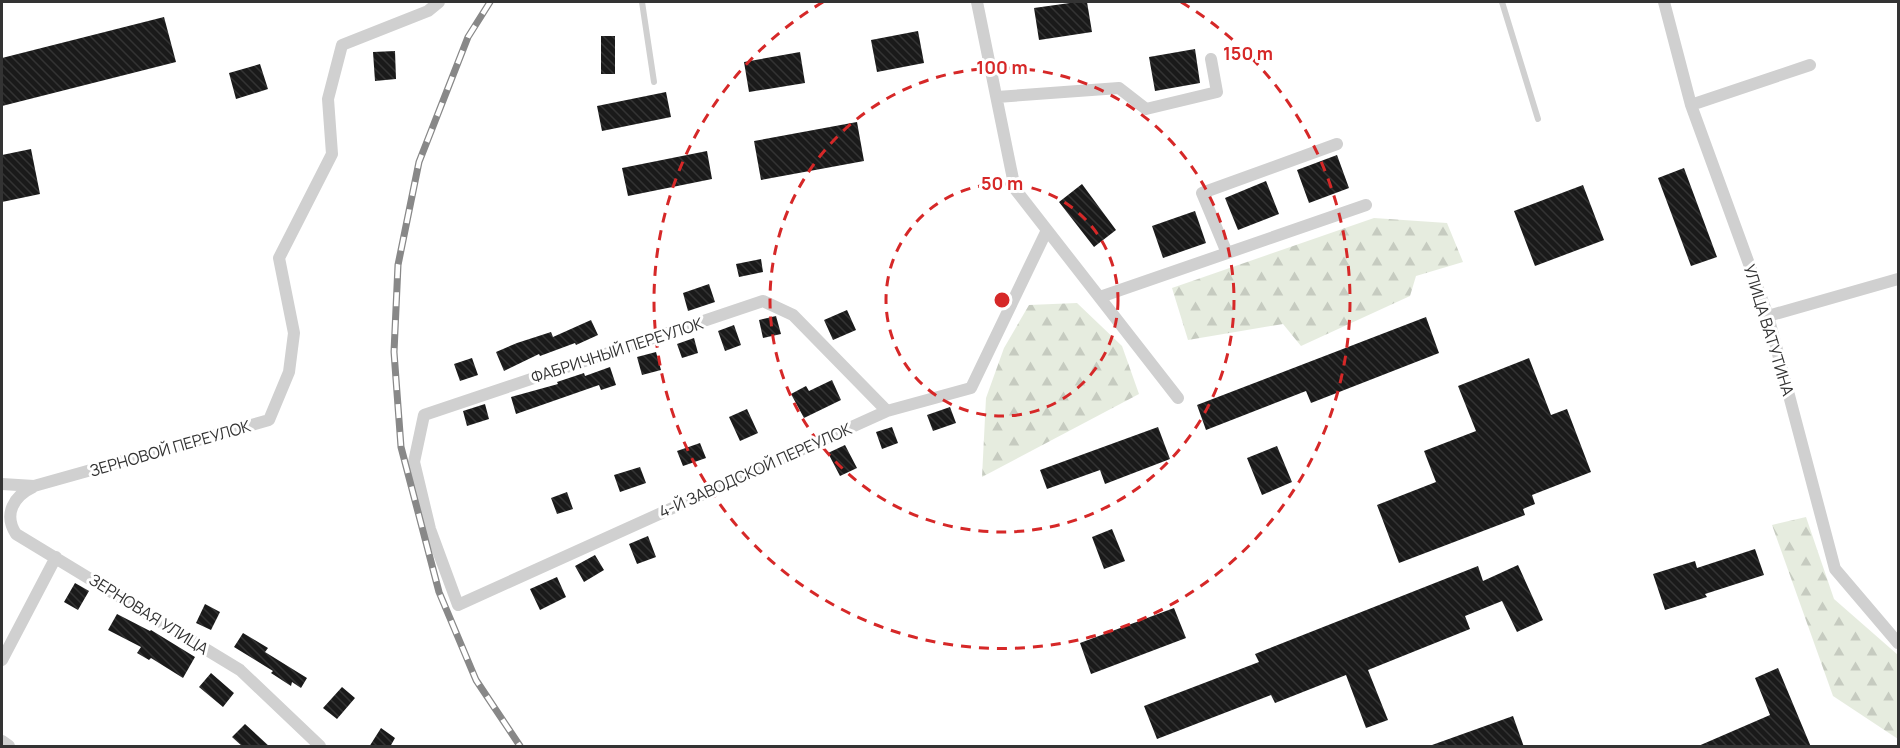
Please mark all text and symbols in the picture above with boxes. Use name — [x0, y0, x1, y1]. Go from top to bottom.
text: 150 m — [1223, 41, 1273, 65]
text: 100 m — [976, 55, 1028, 79]
text: 50 m — [981, 171, 1023, 195]
street label: УЛИЦА ВАТУТИНА — [1739, 262, 1799, 398]
centre of rings — [992, 290, 1012, 310]
street label: ФАБРИЧНЫЙ ПЕРЕУЛОК — [528, 312, 706, 388]
street label: ЗЕРНОВОЙ ПЕРЕУЛОК — [87, 414, 254, 482]
street label: 4-Й ЗАВОДСКОЙ ПЕРЕУЛОК — [655, 417, 855, 523]
street label: ЗЕРНОВАЯ УЛИЦА — [85, 568, 213, 660]

